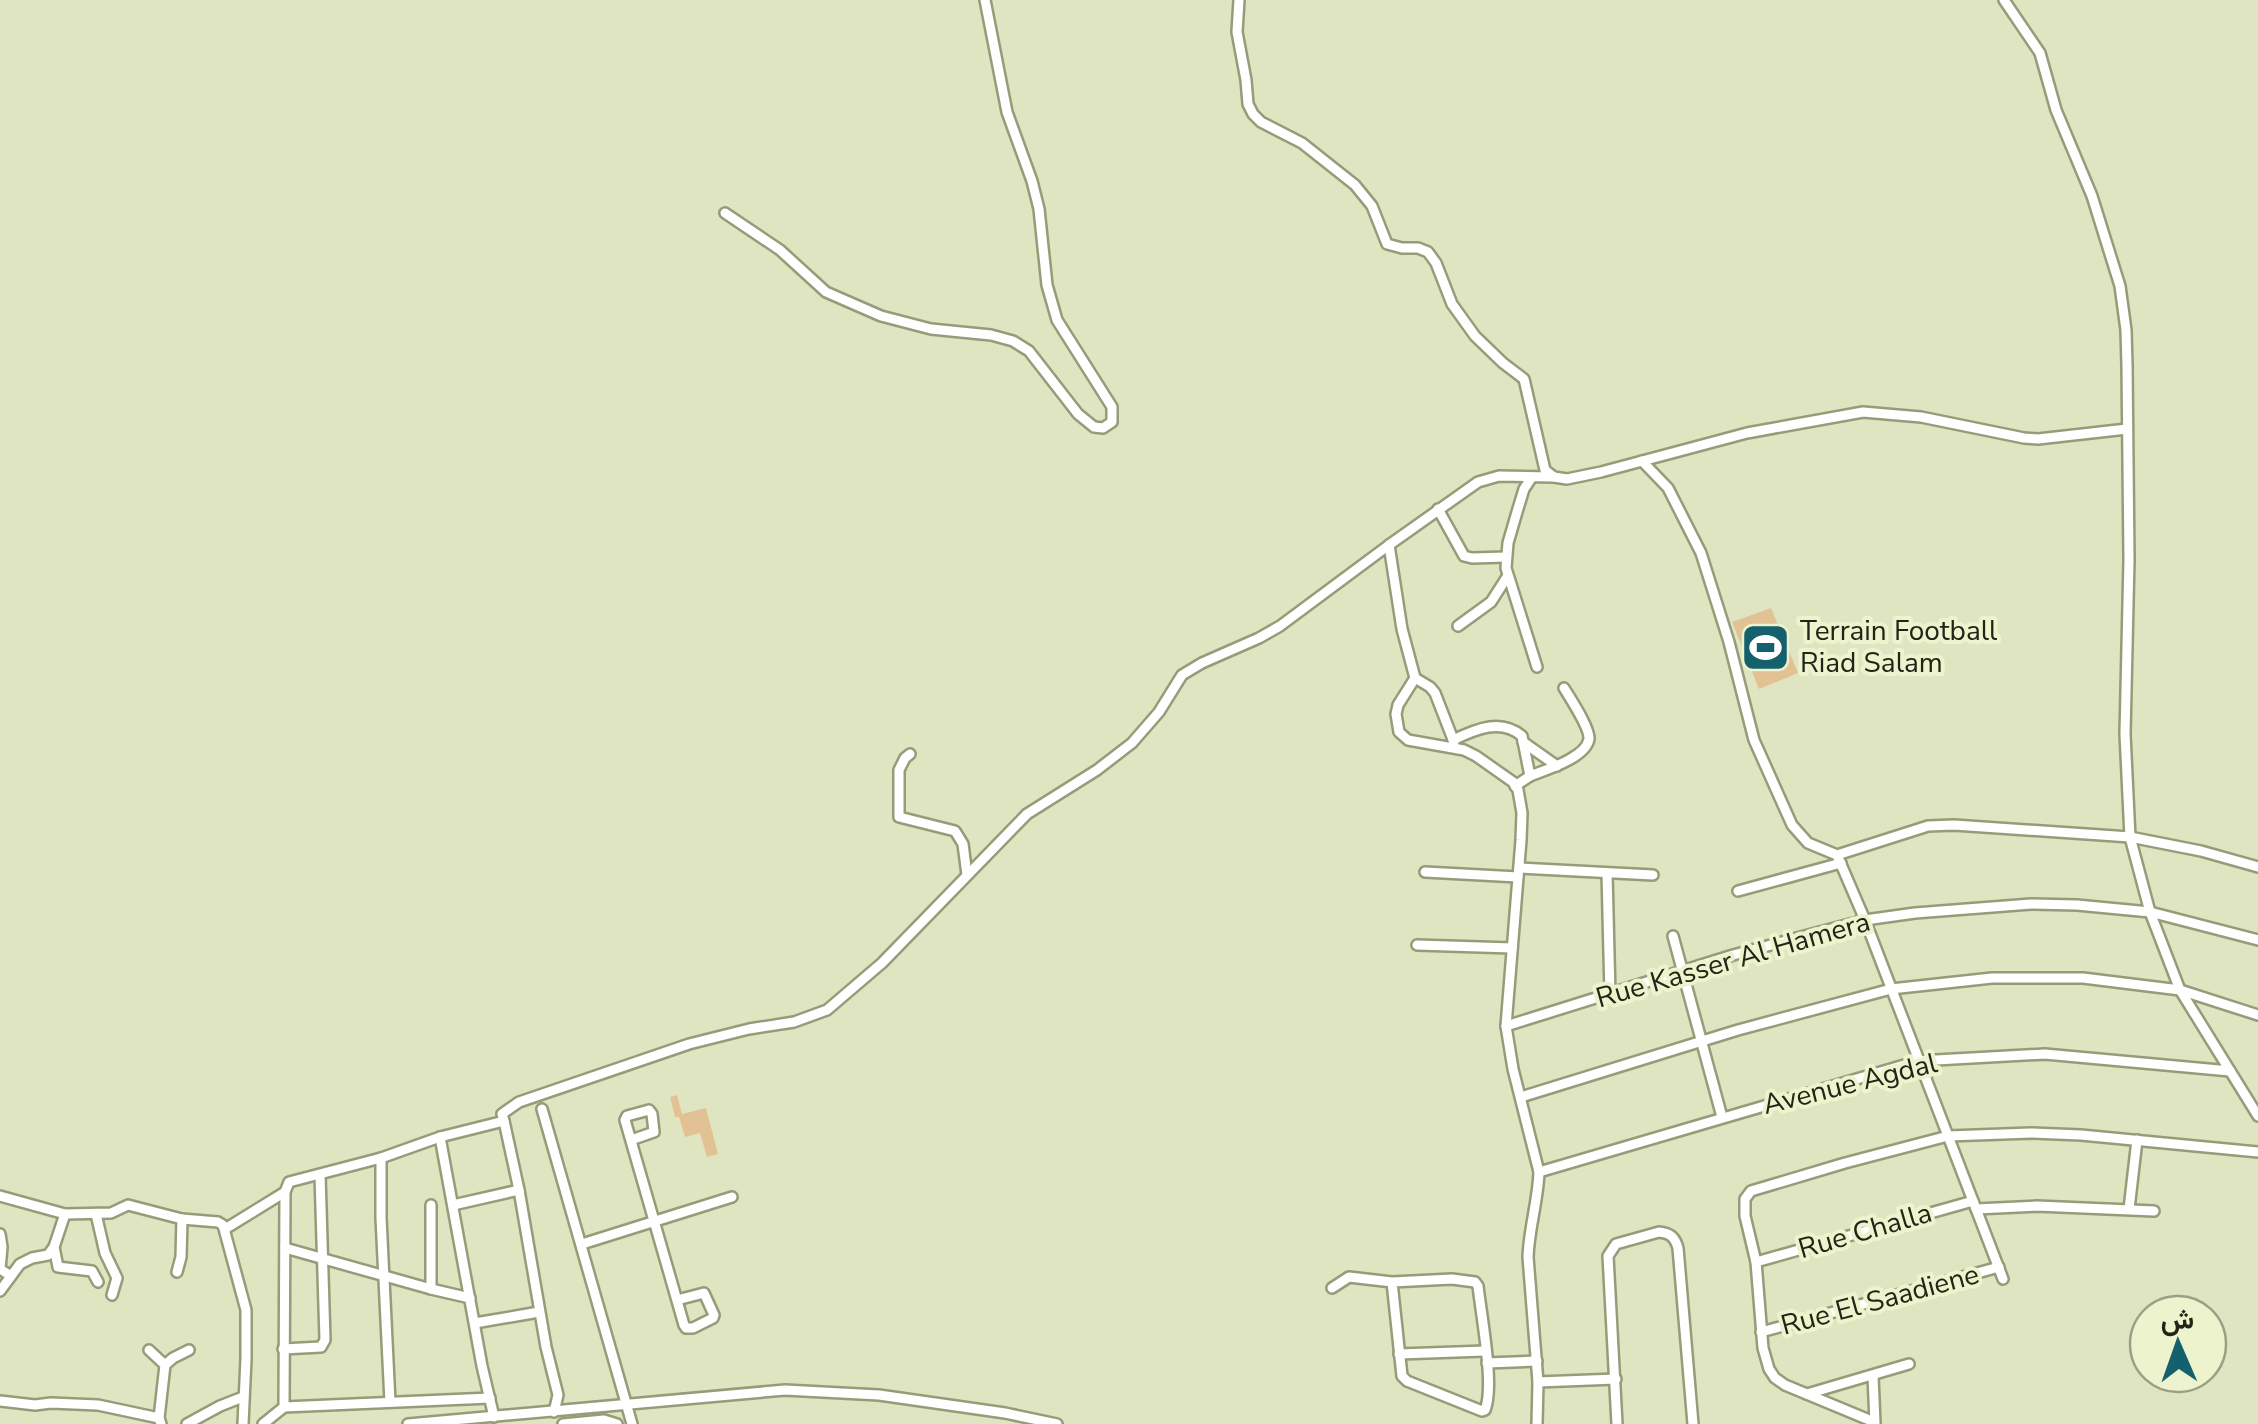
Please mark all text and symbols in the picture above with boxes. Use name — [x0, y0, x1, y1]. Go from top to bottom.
place label: Terrain Football Riad Salam — [1800, 612, 1998, 682]
sports icon: Terrain Football Riad Salam — [1739, 621, 1791, 673]
street label: Rue Kasser Al Hamera — [1591, 903, 1875, 1017]
street label: Avenue Agdal — [1759, 1044, 1942, 1124]
street label: Rue Challa — [1794, 1194, 1936, 1268]
street label: Rue El Saadiene — [1777, 1255, 1983, 1345]
north arrow — [2128, 1294, 2228, 1394]
text: ش — [2160, 1300, 2195, 1340]

